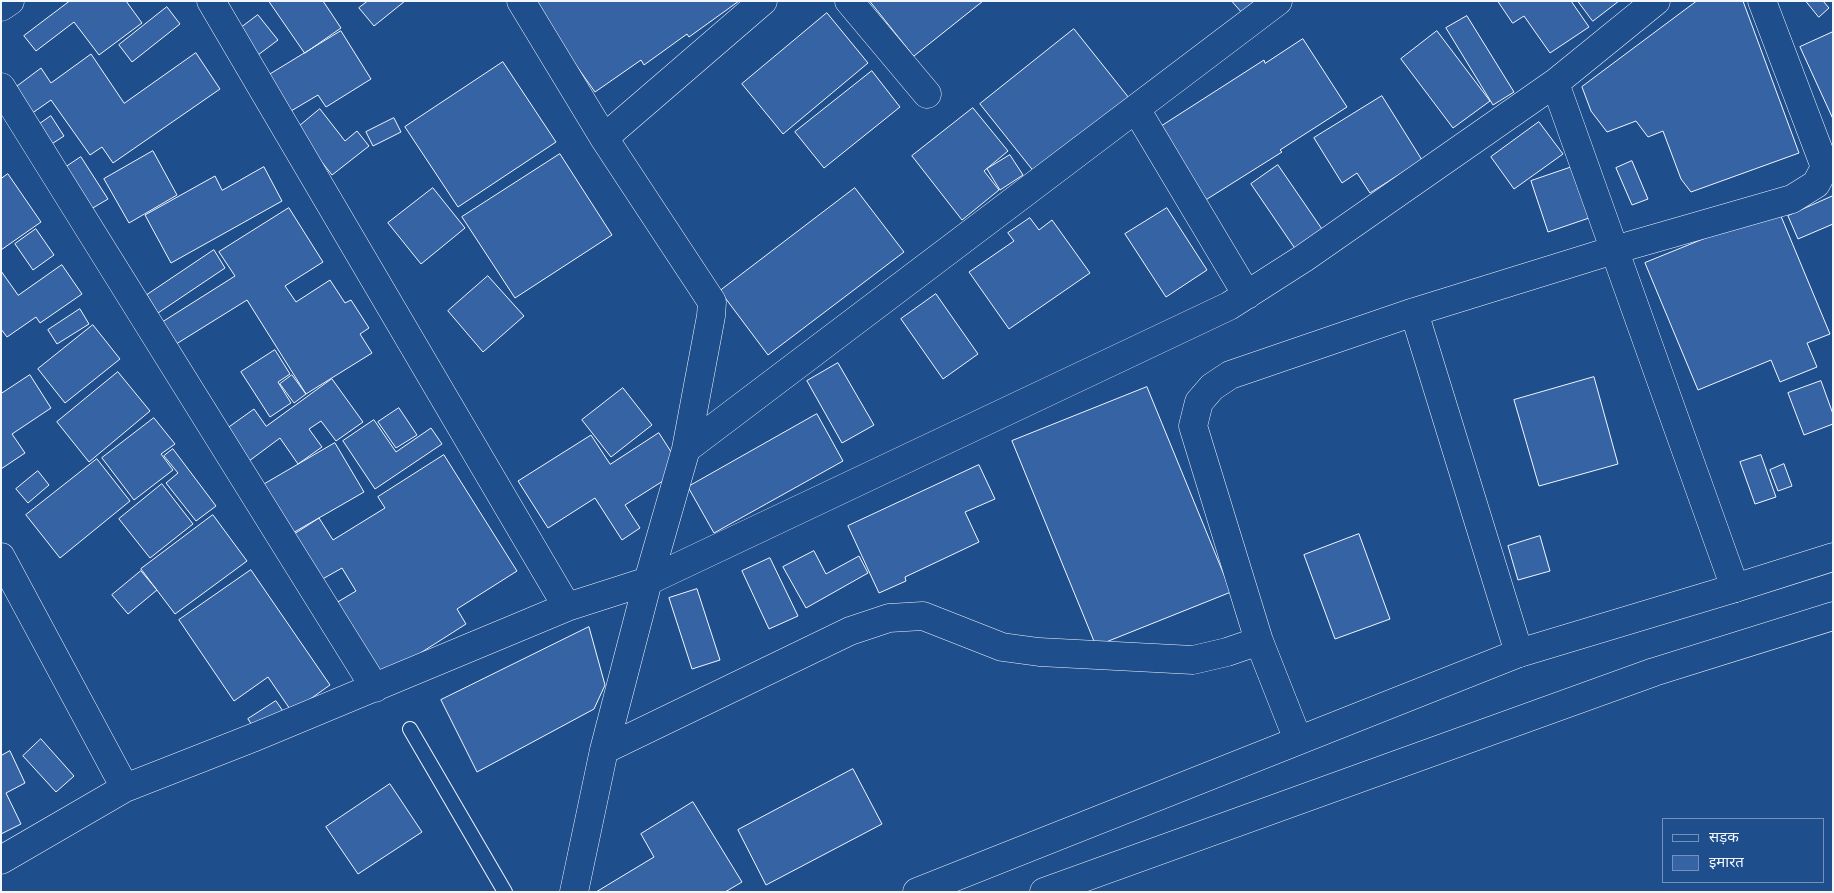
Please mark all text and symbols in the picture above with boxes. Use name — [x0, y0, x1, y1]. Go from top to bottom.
legend — [1662, 818, 1824, 883]
text: सड़क — [1709, 827, 1739, 847]
text: इमारत — [1709, 852, 1744, 872]

